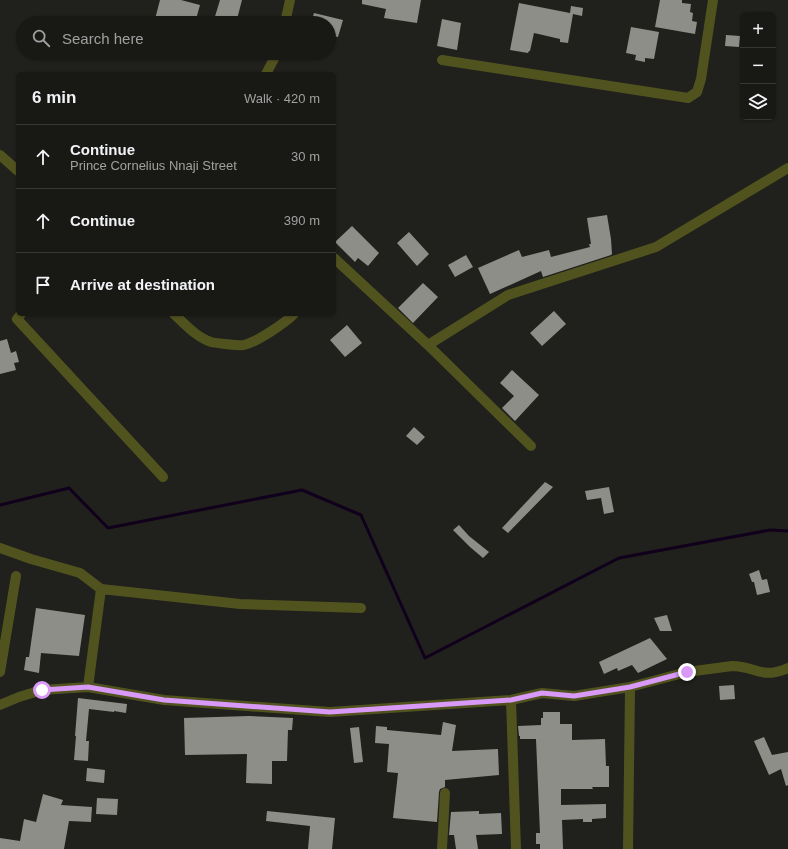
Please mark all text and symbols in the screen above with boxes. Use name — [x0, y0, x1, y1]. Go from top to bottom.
map controls — [740, 12, 776, 120]
button: + — [740, 12, 776, 48]
search box — [16, 16, 336, 60]
icon: search — [30, 27, 52, 49]
text: Search here — [62, 30, 144, 47]
button: − — [740, 48, 776, 84]
button: layers — [740, 84, 776, 120]
text: 6 min — [32, 88, 76, 107]
text: Walk · 420 m — [244, 91, 320, 106]
text: Continue — [70, 141, 135, 158]
icon: ahead — [32, 146, 54, 168]
text: 30 m — [291, 149, 320, 164]
text: Prince Cornelius Nnaji Street — [70, 158, 237, 173]
icon: ahead — [32, 210, 54, 232]
text: Continue — [70, 212, 135, 229]
text: 390 m — [284, 213, 320, 228]
icon: arrive — [32, 274, 54, 296]
text: Arrive at destination — [70, 276, 215, 293]
route end — [678, 663, 696, 681]
route start — [33, 681, 51, 699]

